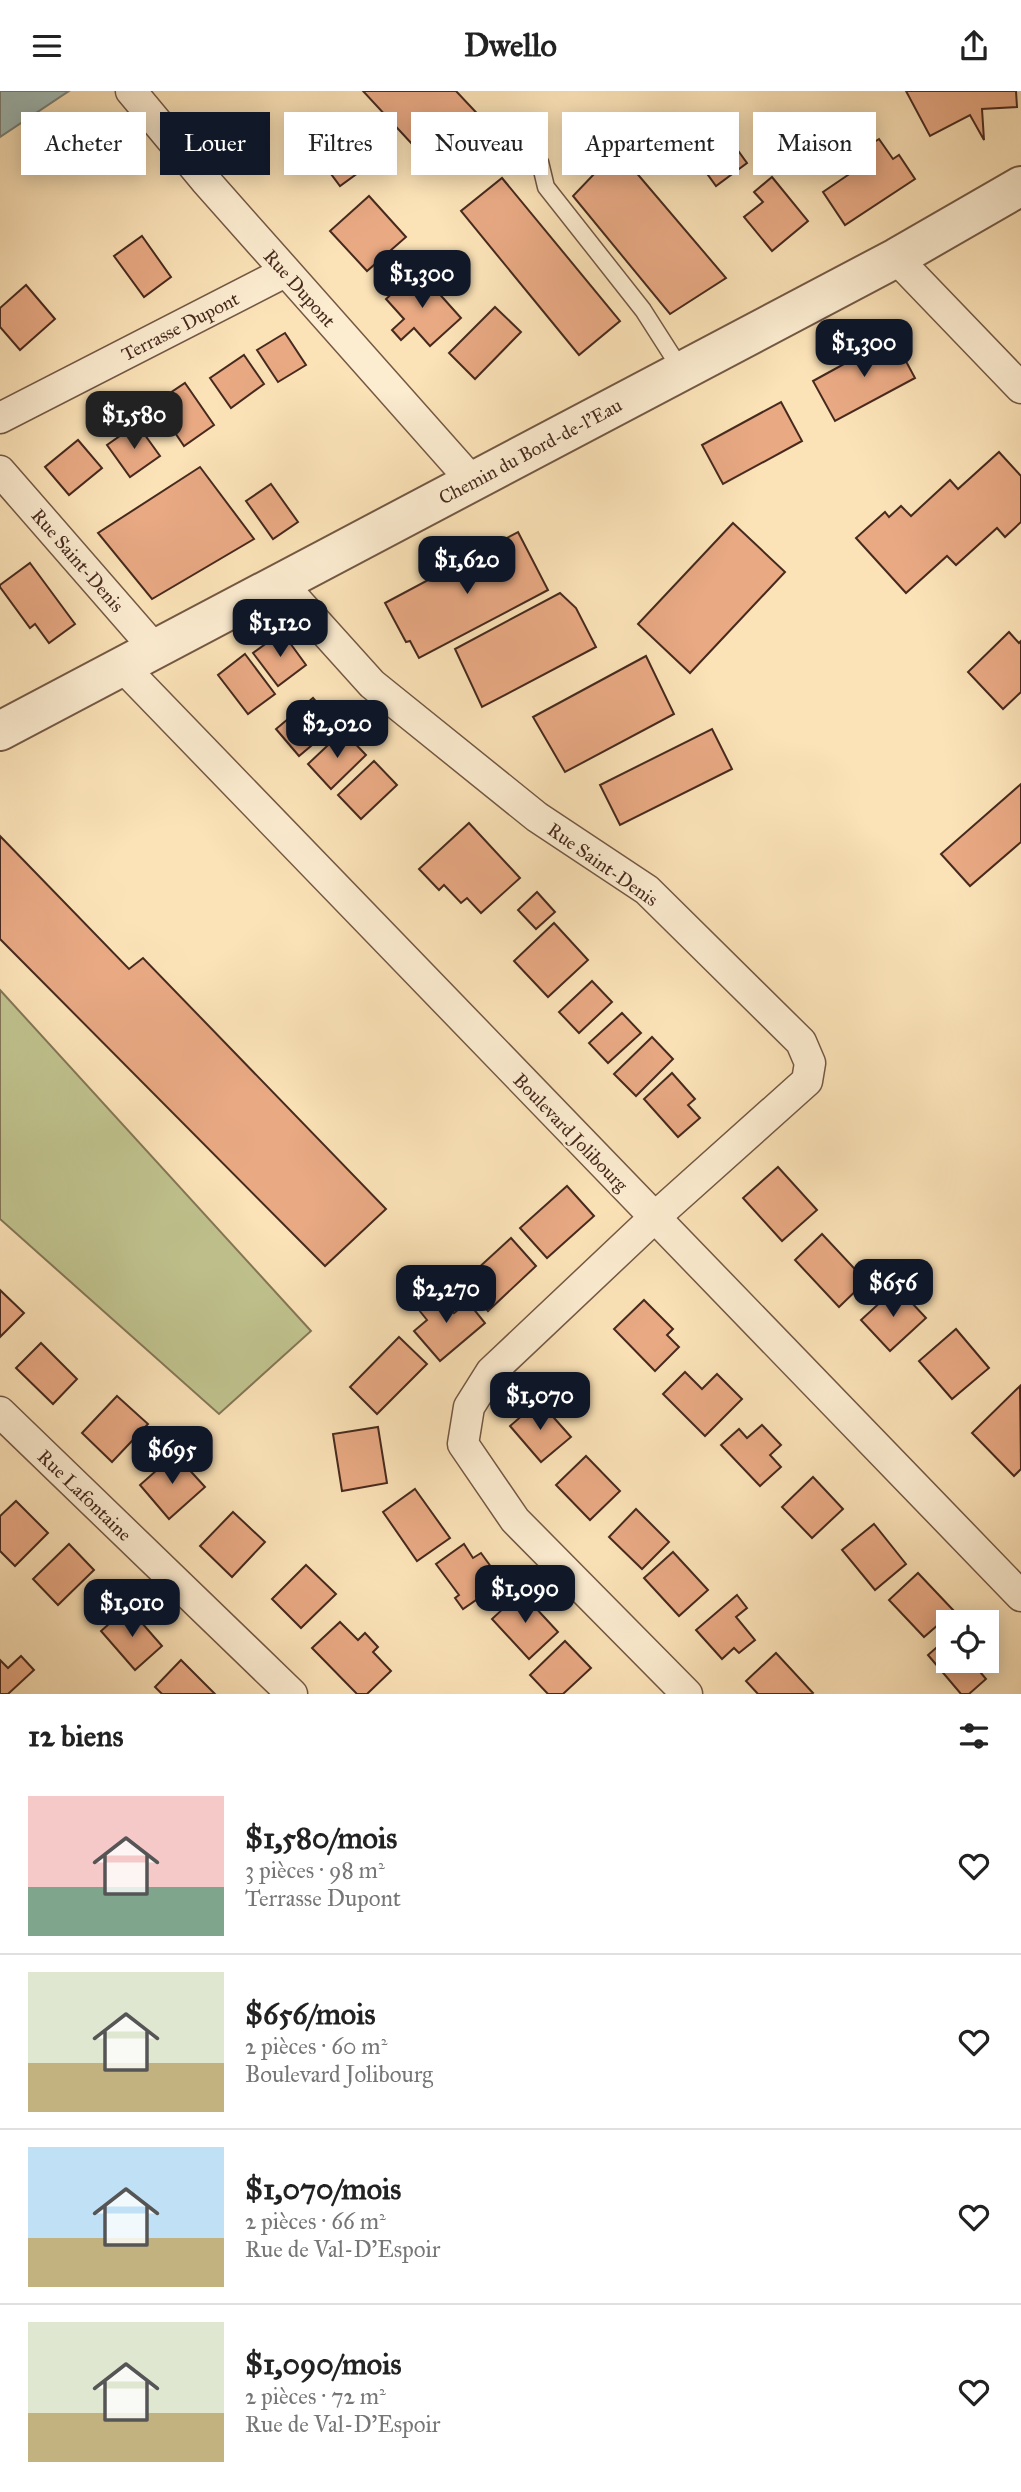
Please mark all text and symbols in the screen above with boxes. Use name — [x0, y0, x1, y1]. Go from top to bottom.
text: Dwello — [464, 26, 557, 65]
icon: menu — [28, 27, 66, 65]
icon: share — [955, 27, 993, 65]
chip: Acheter — [21, 112, 146, 175]
chip: Louer — [160, 112, 270, 175]
chip: Filtres — [284, 112, 397, 175]
chip: Nouveau — [411, 112, 548, 175]
chip: Appartement — [562, 112, 739, 175]
chip: Maison — [753, 112, 876, 175]
street label: Rue Dupont — [259, 245, 341, 332]
pin: $1,300 — [365, 251, 479, 310]
text: $1,300 — [390, 259, 454, 287]
street label: Terrasse Dupont — [118, 287, 243, 366]
pin: $1,300 — [807, 320, 921, 379]
text: $1,300 — [832, 328, 896, 356]
pin: $1,580 — [77, 391, 191, 451]
street label: Chemin du Bord-de-l'Eau — [435, 393, 626, 510]
text: $1,580 — [102, 400, 166, 428]
street label: Rue Saint-Denis — [26, 504, 129, 617]
pin: $1,620 — [410, 537, 524, 596]
text: $1,620 — [434, 545, 500, 573]
pin: $1,120 — [223, 599, 337, 659]
text: $1,120 — [249, 608, 311, 636]
pin: $2,020 — [280, 701, 394, 760]
text: $2,020 — [302, 709, 372, 737]
street label: Rue Saint-Denis — [543, 818, 662, 911]
street label: Boulevard Jolibourg — [508, 1068, 633, 1197]
pin: $656 — [852, 1259, 934, 1319]
pin: $2,270 — [389, 1265, 503, 1325]
text: $656 — [869, 1268, 917, 1296]
text: $2,270 — [412, 1274, 480, 1302]
pin: $1,070 — [483, 1373, 597, 1432]
text: $1,070 — [506, 1381, 574, 1409]
pin: $695 — [131, 1427, 213, 1486]
text: $695 — [148, 1435, 196, 1463]
street label: Rue Lafontaine — [33, 1445, 136, 1546]
pin: $1,090 — [468, 1565, 582, 1625]
text: $1,090 — [491, 1574, 559, 1602]
pin: $1,010 — [75, 1579, 189, 1639]
text: $1,010 — [100, 1588, 164, 1616]
map controls — [936, 1610, 999, 1673]
button: locate — [936, 1610, 999, 1673]
icon: filters — [955, 1717, 993, 1755]
text: 12 biens — [28, 1718, 123, 1754]
text: $1,580/mois — [245, 1820, 397, 1856]
icon: home — [84, 1824, 168, 1908]
icon: heart — [955, 1847, 993, 1885]
text: 3 pièces · 98 m² — [245, 1856, 385, 1884]
text: Terrasse Dupont — [245, 1884, 401, 1912]
text: $656/mois — [245, 1996, 375, 2032]
icon: home — [84, 2000, 168, 2084]
icon: heart — [955, 2023, 993, 2061]
text: 2 pièces · 60 m² — [245, 2032, 387, 2060]
text: Boulevard Jolibourg — [245, 2060, 433, 2088]
text: $1,070/mois — [245, 2171, 401, 2207]
icon: home — [84, 2175, 168, 2259]
icon: heart — [955, 2198, 993, 2236]
text: 2 pièces · 66 m² — [245, 2207, 386, 2235]
text: Rue de Val-D'Espoir — [245, 2235, 440, 2263]
text: $1,090/mois — [245, 2346, 401, 2382]
icon: home — [84, 2350, 168, 2434]
icon: heart — [955, 2373, 993, 2411]
text: 2 pièces · 72 m² — [245, 2382, 386, 2410]
text: Rue de Val-D'Espoir — [245, 2410, 440, 2438]

